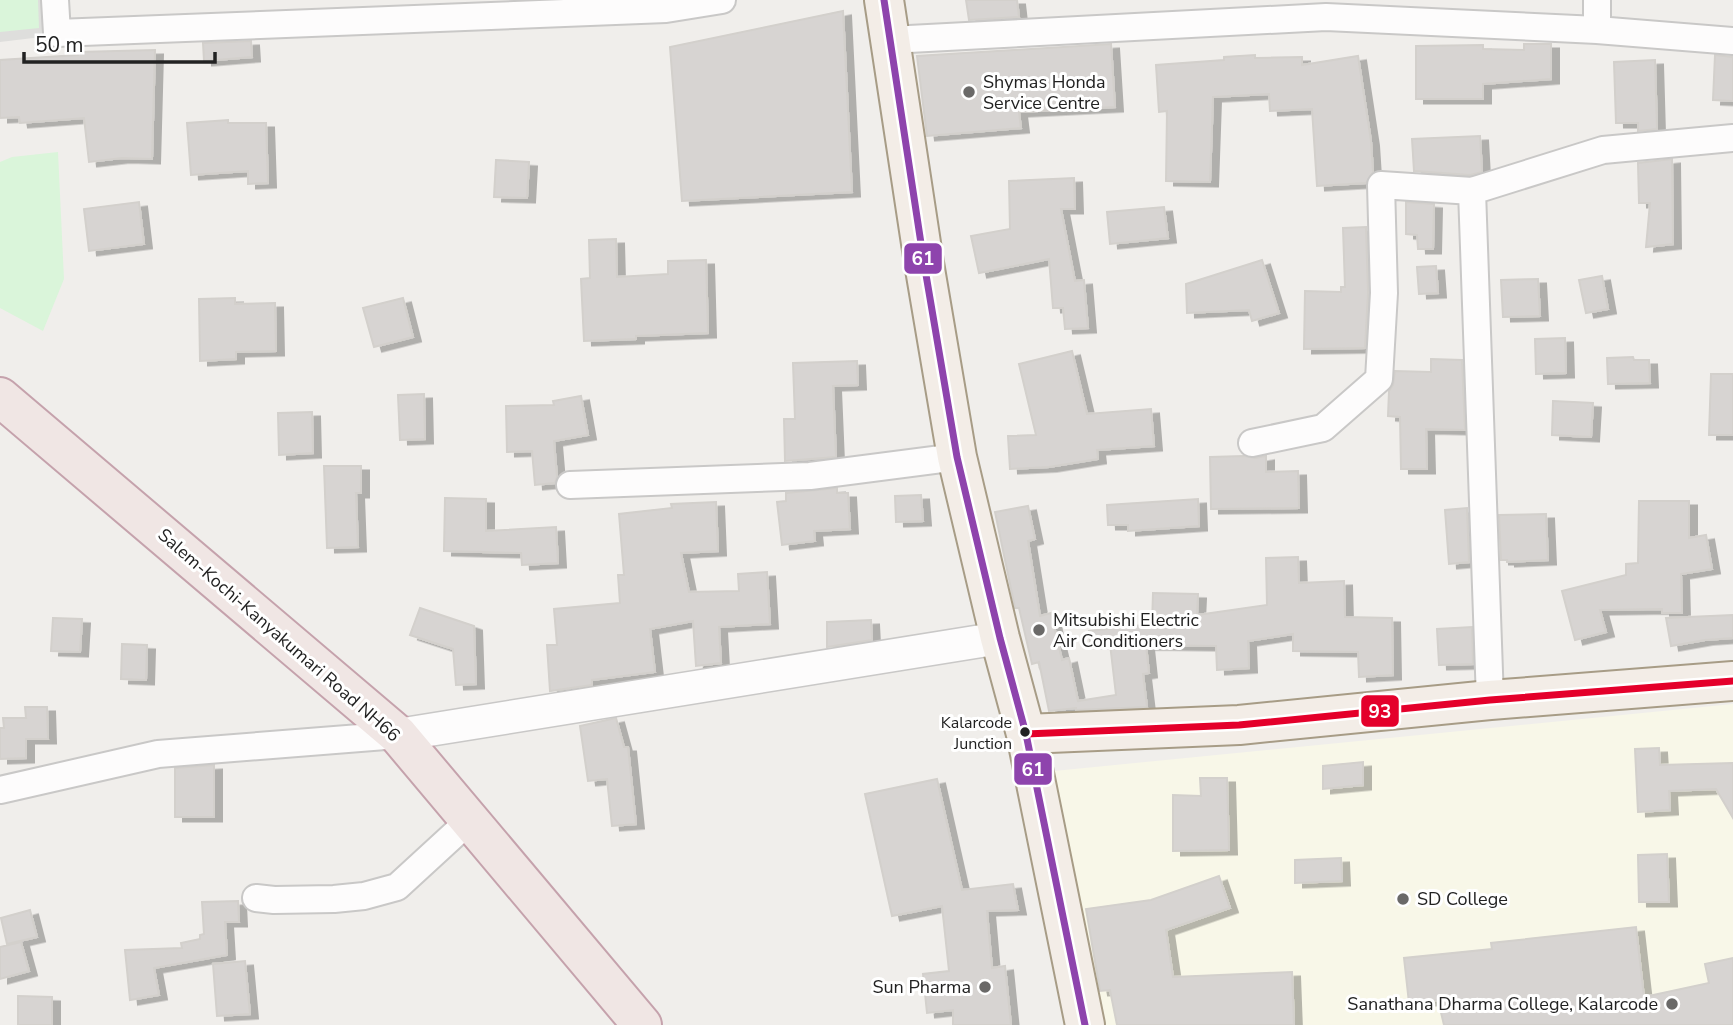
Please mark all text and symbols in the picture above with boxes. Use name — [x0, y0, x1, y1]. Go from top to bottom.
scale bar — [24, 21, 215, 65]
text: 50 m — [35, 31, 84, 59]
place label: Shymas Honda Service Centre — [983, 70, 1106, 115]
marker: Shymas Honda Service Centre — [961, 84, 977, 100]
line badge: 61 — [903, 242, 943, 275]
text: 61 — [912, 246, 934, 272]
street label: Salem-Kochi-Kanyakumari Road NH66 — [153, 523, 405, 747]
place label: Mitsubishi Electric Air Conditioners — [1053, 608, 1199, 653]
marker: Mitsubishi Electric Air Conditioners — [1031, 622, 1047, 638]
line badge: 93 — [1360, 694, 1400, 728]
text: 93 — [1369, 699, 1391, 725]
place label: Kalarcode Junction — [941, 712, 1012, 755]
marker: Kalarcode Junction — [1018, 725, 1032, 739]
line badge: 61 — [1013, 752, 1053, 786]
text: 61 — [1022, 757, 1044, 783]
place label: SD College — [1417, 887, 1508, 911]
marker: SD College — [1395, 891, 1411, 907]
place label: Sun Pharma — [872, 975, 971, 999]
marker: Sun Pharma — [977, 979, 993, 995]
place label: Sanathana Dharma College, Kalarcode — [1347, 992, 1658, 1016]
marker: Sanathana Dharma College, Kalarcode — [1664, 996, 1680, 1012]

